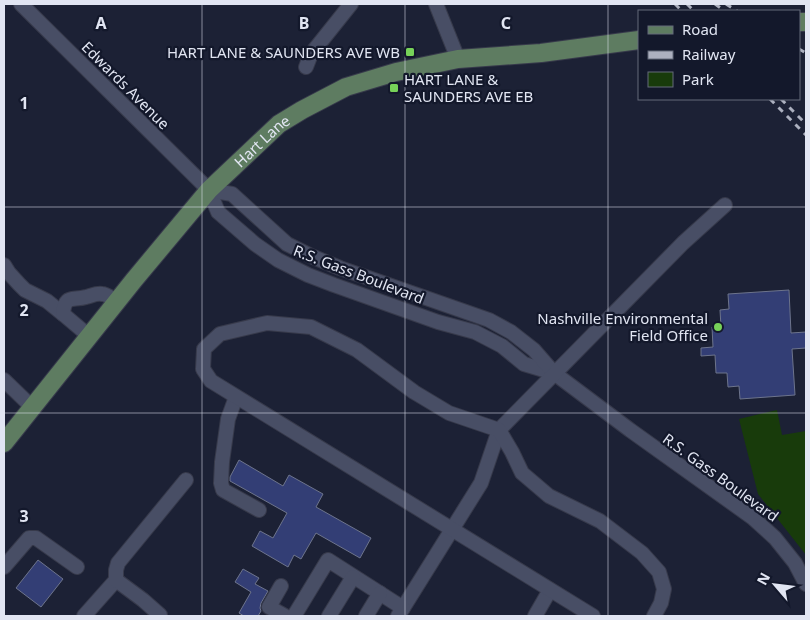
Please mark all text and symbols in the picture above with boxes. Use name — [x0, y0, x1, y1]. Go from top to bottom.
legend — [638, 10, 800, 100]
text: A — [95, 12, 107, 34]
text: B — [299, 12, 309, 34]
text: C — [501, 12, 511, 34]
text: Road — [682, 19, 718, 39]
street label: Edwards Avenue — [78, 37, 174, 133]
place label: HART LANE & SAUNDERS AVE WB — [167, 42, 400, 62]
text: Railway — [682, 44, 736, 64]
marker: HART LANE & SAUNDERS AVE WB — [404, 46, 416, 58]
place label: HART LANE & SAUNDERS AVE EB — [404, 69, 533, 106]
text: Park — [682, 69, 714, 89]
marker: HART LANE & SAUNDERS AVE EB — [388, 82, 400, 94]
text: 1 — [19, 92, 29, 114]
street label: Hart Lane — [230, 110, 293, 171]
street label: R.S. Gass Boulevard — [291, 240, 427, 308]
text: 2 — [19, 299, 29, 321]
place label: Nashville Environmental Field Office — [537, 308, 708, 345]
marker: Nashville Environmental Field Office — [712, 321, 724, 333]
street label: R.S. Gass Boulevard — [659, 428, 783, 526]
text: 3 — [19, 505, 29, 527]
north arrow — [750, 560, 800, 610]
text: N — [752, 569, 774, 588]

